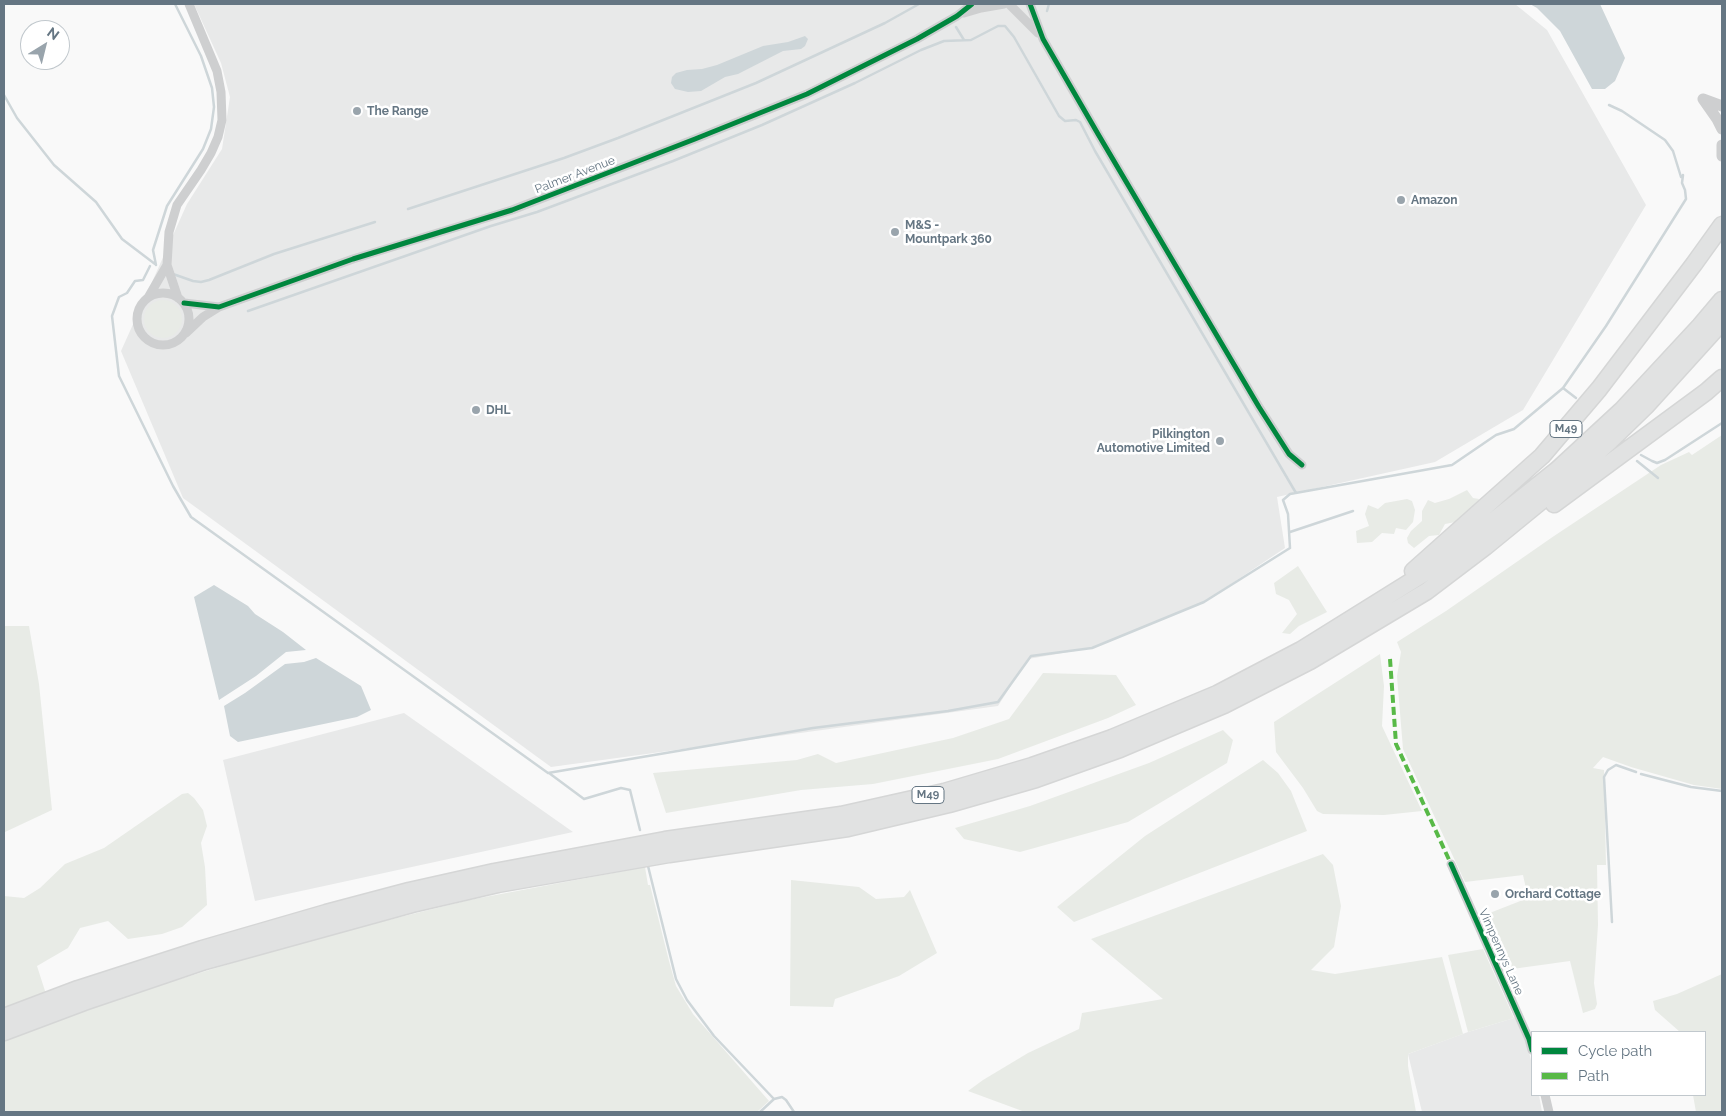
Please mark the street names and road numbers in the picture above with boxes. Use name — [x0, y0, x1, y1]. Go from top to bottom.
street label: Palmer Avenue — [533, 153, 617, 197]
road number: M49 — [1550, 420, 1582, 438]
road number: M49 — [912, 786, 944, 804]
street label: Vimpennys Lane — [1476, 907, 1526, 997]

